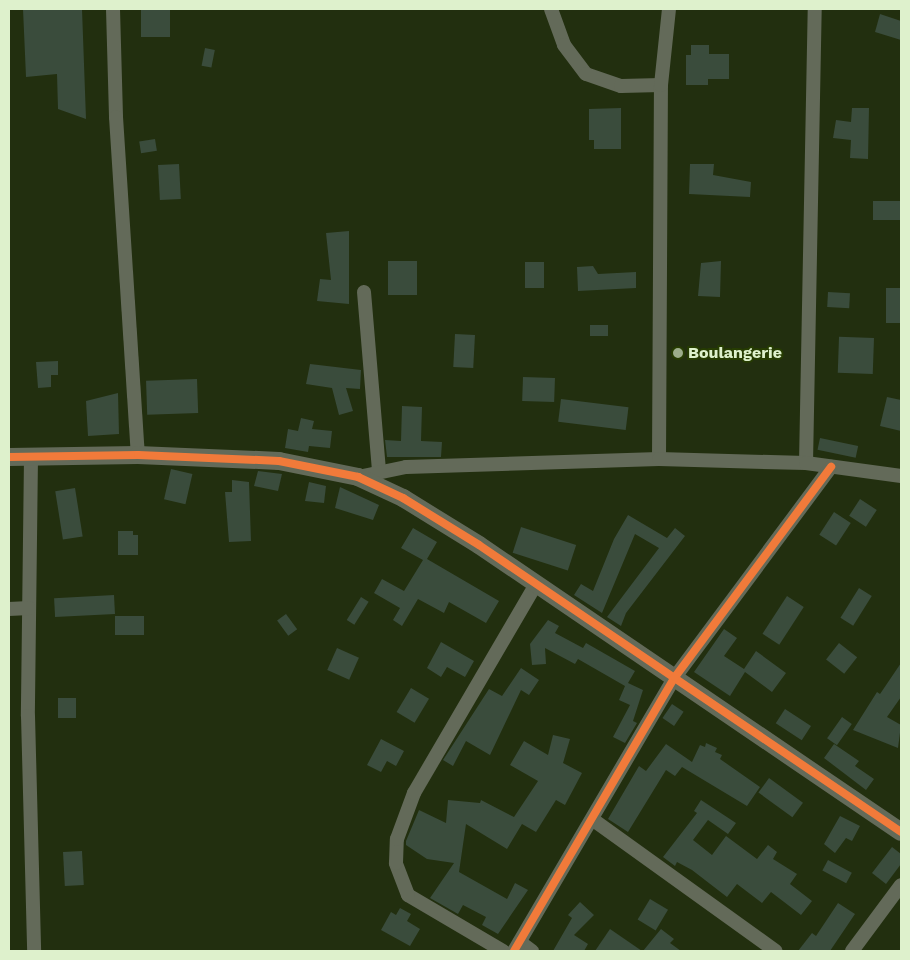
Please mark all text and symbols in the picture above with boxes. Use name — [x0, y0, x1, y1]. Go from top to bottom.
place label: Boulangerie — [688, 343, 782, 363]
marker: Boulangerie — [672, 347, 684, 359]

